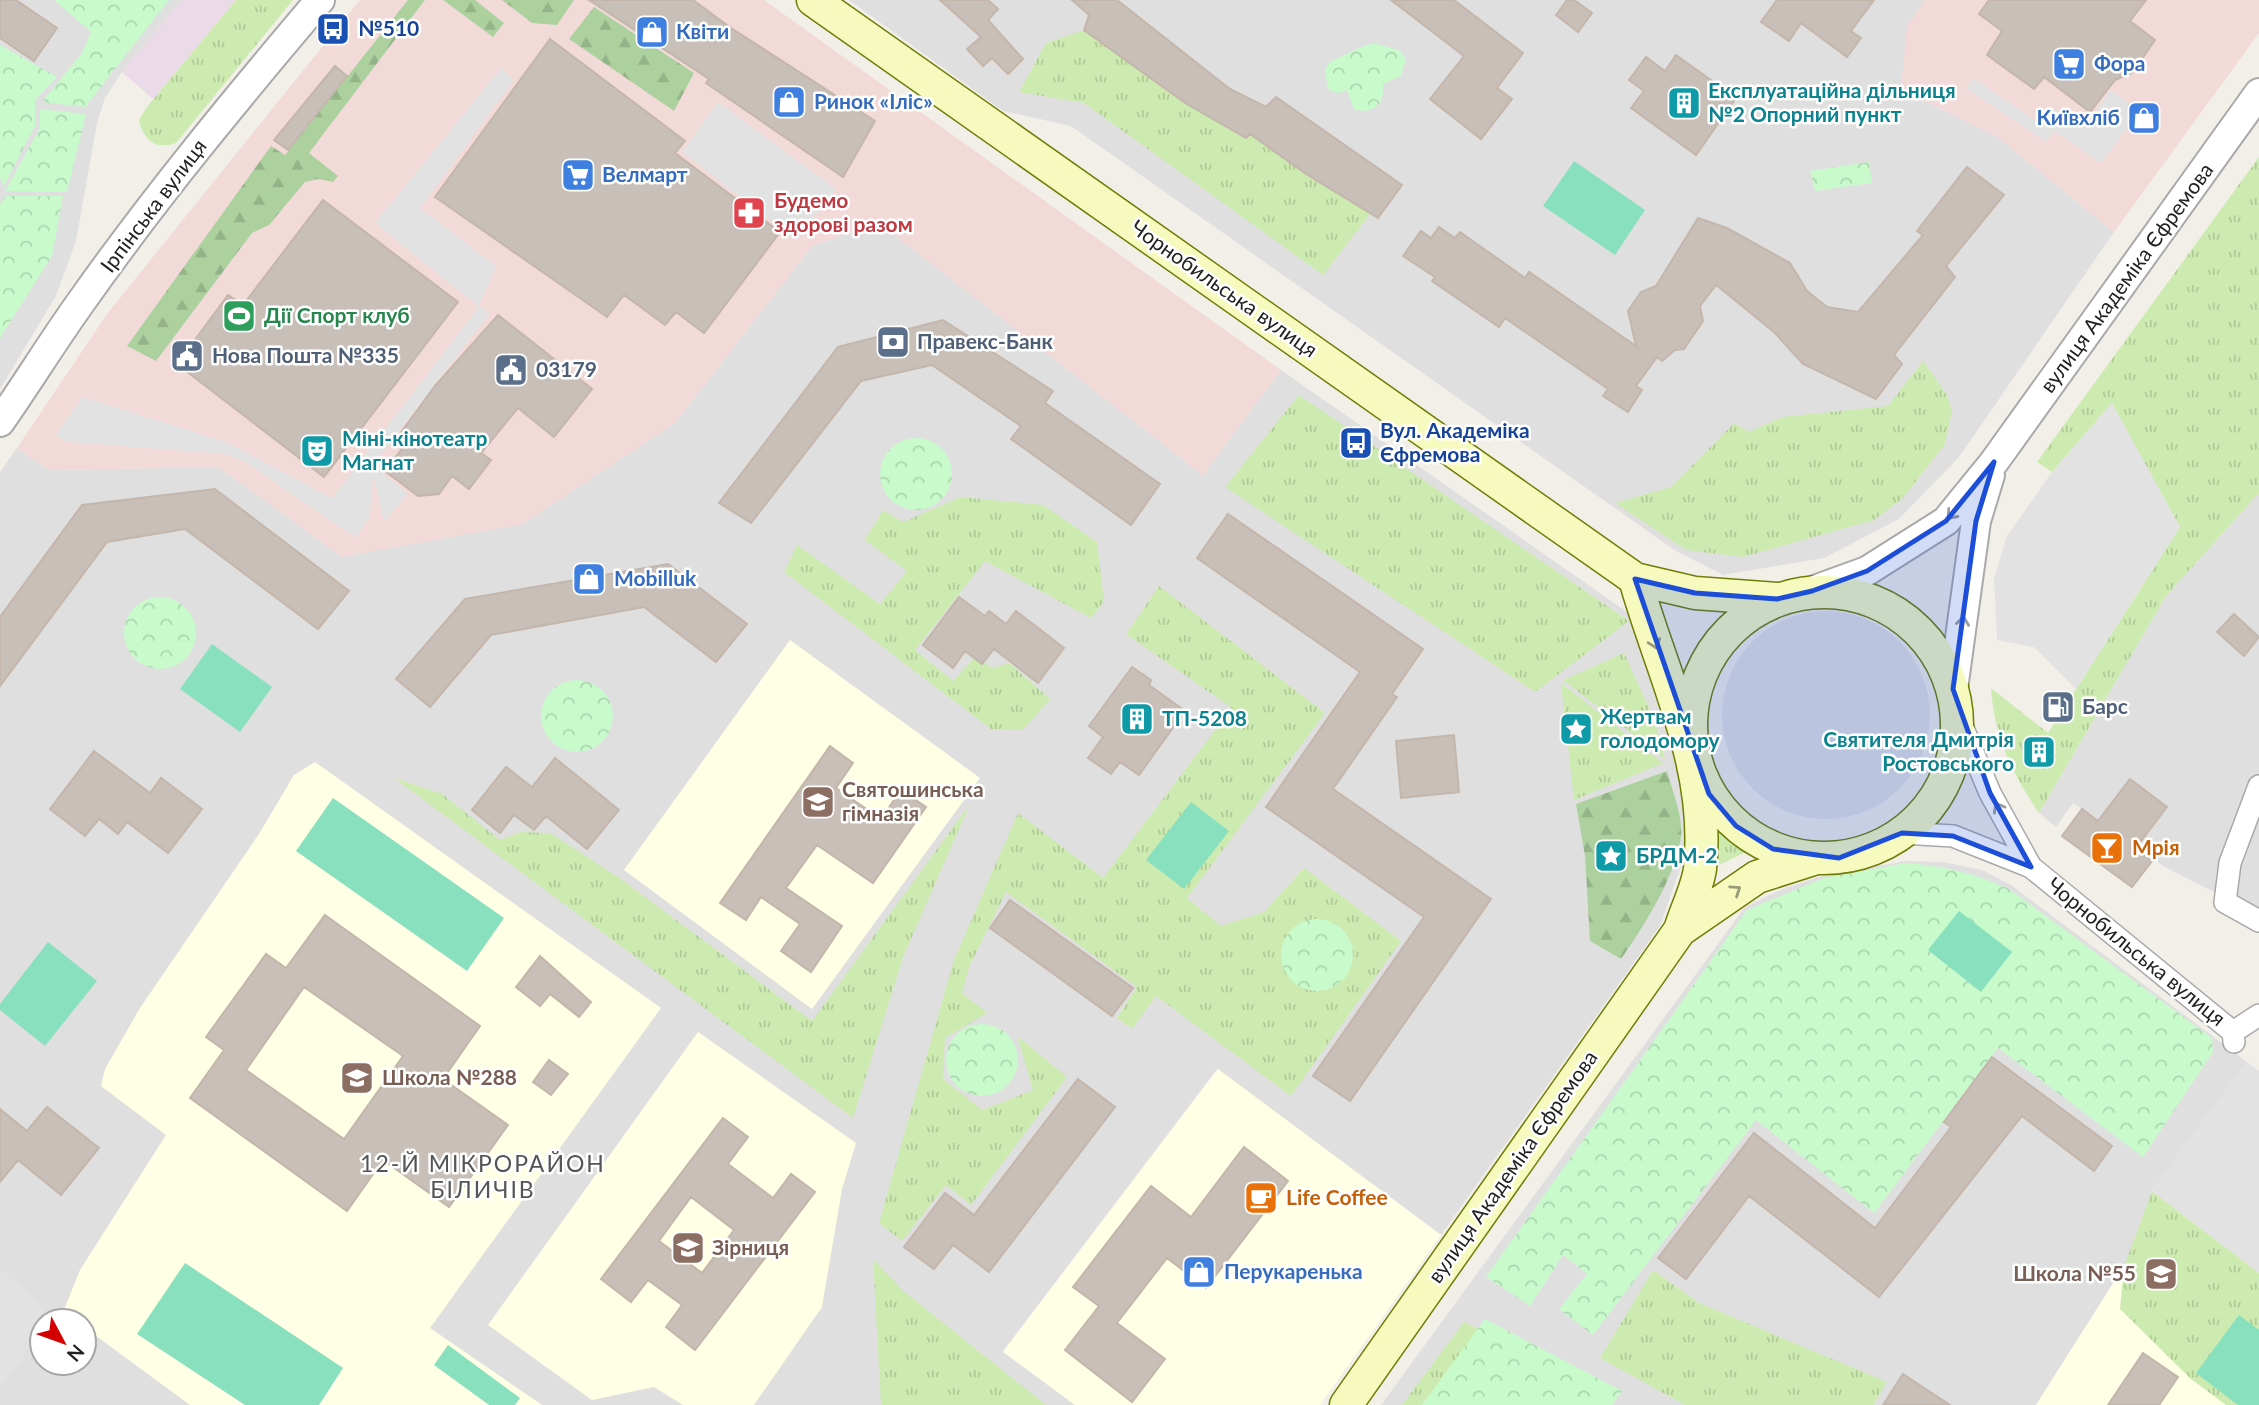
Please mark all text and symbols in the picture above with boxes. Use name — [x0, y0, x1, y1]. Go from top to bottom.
bus stop icon: №510 — [314, 10, 352, 48]
shop icon: Квіти — [633, 13, 671, 51]
place label: №510 — [358, 15, 419, 40]
place label: Квіти — [676, 18, 729, 43]
supermarket icon: Фора — [2050, 45, 2088, 83]
place label: Фора — [2094, 50, 2145, 75]
place label: Експлуатаційна дільниця №2 Опорний пункт — [1708, 77, 1956, 126]
shop icon: Ринок «Іліс» — [770, 83, 808, 121]
building icon: Експлуатаційна дільниця №2 Опорний пункт — [1665, 84, 1703, 122]
place label: Ринок «Іліс» — [814, 88, 933, 113]
shop icon: Київхліб — [2125, 99, 2163, 137]
place label: Київхліб — [2036, 104, 2120, 129]
street label: Ірпінська вулиця — [95, 134, 211, 277]
supermarket icon: Велмарт — [559, 156, 597, 194]
street label: вулиця Академіка Єфремова — [2034, 157, 2218, 397]
place label: Велмарт — [602, 161, 688, 186]
place label: Будемо здорові разом — [774, 187, 913, 236]
pharmacy icon: Будемо здорові разом — [730, 194, 768, 232]
street label: Чорнобильська вулиця — [1127, 214, 1323, 362]
sports icon: Дії Спорт клуб — [220, 297, 258, 335]
place label: Дії Спорт клуб — [264, 302, 410, 327]
bank icon: Правекс-Банк — [874, 323, 912, 361]
place label: Правекс-Банк — [917, 328, 1054, 353]
public building icon: Нова Пошта №335 — [168, 337, 206, 375]
place label: Нова Пошта №335 — [212, 342, 399, 367]
public building icon: 03179 — [492, 351, 530, 389]
place label: 03179 — [536, 356, 597, 381]
place label: Вул. Академіка Єфремова — [1380, 417, 1530, 466]
bus stop icon: Вул. Академіка Єфремова — [1337, 424, 1375, 462]
place label: Міні-кінотеатр Магнат — [342, 425, 488, 474]
theatre icon: Міні-кінотеатр Магнат — [298, 432, 336, 470]
one-way arrow — [1947, 507, 1959, 520]
shop icon: Mobilluk — [570, 560, 608, 598]
place label: Mobilluk — [614, 565, 697, 590]
one-way arrow — [1955, 616, 1970, 627]
one-way arrow — [1646, 637, 1660, 649]
fuel station icon: Барс — [2039, 688, 2077, 726]
place label: Барс — [2082, 693, 2128, 718]
building icon: ТП-5208 — [1118, 700, 1156, 738]
place label: Жертвам голодомору — [1600, 703, 1721, 752]
place label: ТП-5208 — [1162, 705, 1247, 730]
place icon: Жертвам голодомору — [1557, 710, 1595, 748]
place label: Святителя Дмитрія Ростовського — [1823, 726, 2014, 775]
building icon: Святителя Дмитрія Ростовського — [2020, 733, 2058, 771]
place label: Святошинська гімназія — [842, 776, 984, 825]
school or university icon: Святошинська гімназія — [799, 783, 837, 821]
one-way arrow — [1993, 802, 2006, 814]
bar icon: Мрія — [2088, 829, 2126, 867]
place label: Мрія — [2132, 834, 2180, 859]
place icon: БРДМ-2 — [1592, 837, 1630, 875]
place label: БРДМ-2 — [1636, 842, 1718, 867]
street label: Чорнобильська вулиця — [2043, 871, 2231, 1030]
one-way arrow — [1728, 885, 1741, 898]
street label: вулиця Академіка Єфремова — [1422, 1045, 1602, 1287]
school or university icon: Школа №288 — [338, 1059, 376, 1097]
place label: Школа №288 — [382, 1064, 517, 1089]
district label: 12-Й МІКРОРАЙОН БІЛИЧІВ — [360, 1149, 606, 1203]
cafe icon: Life Coffee — [1242, 1179, 1280, 1217]
place label: Life Coffee — [1286, 1184, 1388, 1209]
school or university icon: Зірниця — [669, 1229, 707, 1267]
place label: Зірниця — [712, 1234, 789, 1259]
shop icon: Перукаренька — [1180, 1253, 1218, 1291]
school or university icon: Школа №55 — [2142, 1255, 2180, 1293]
place label: Перукаренька — [1224, 1258, 1363, 1283]
place label: Школа №55 — [2013, 1260, 2136, 1285]
north arrow — [28, 1307, 98, 1377]
text: N — [63, 1340, 90, 1367]

